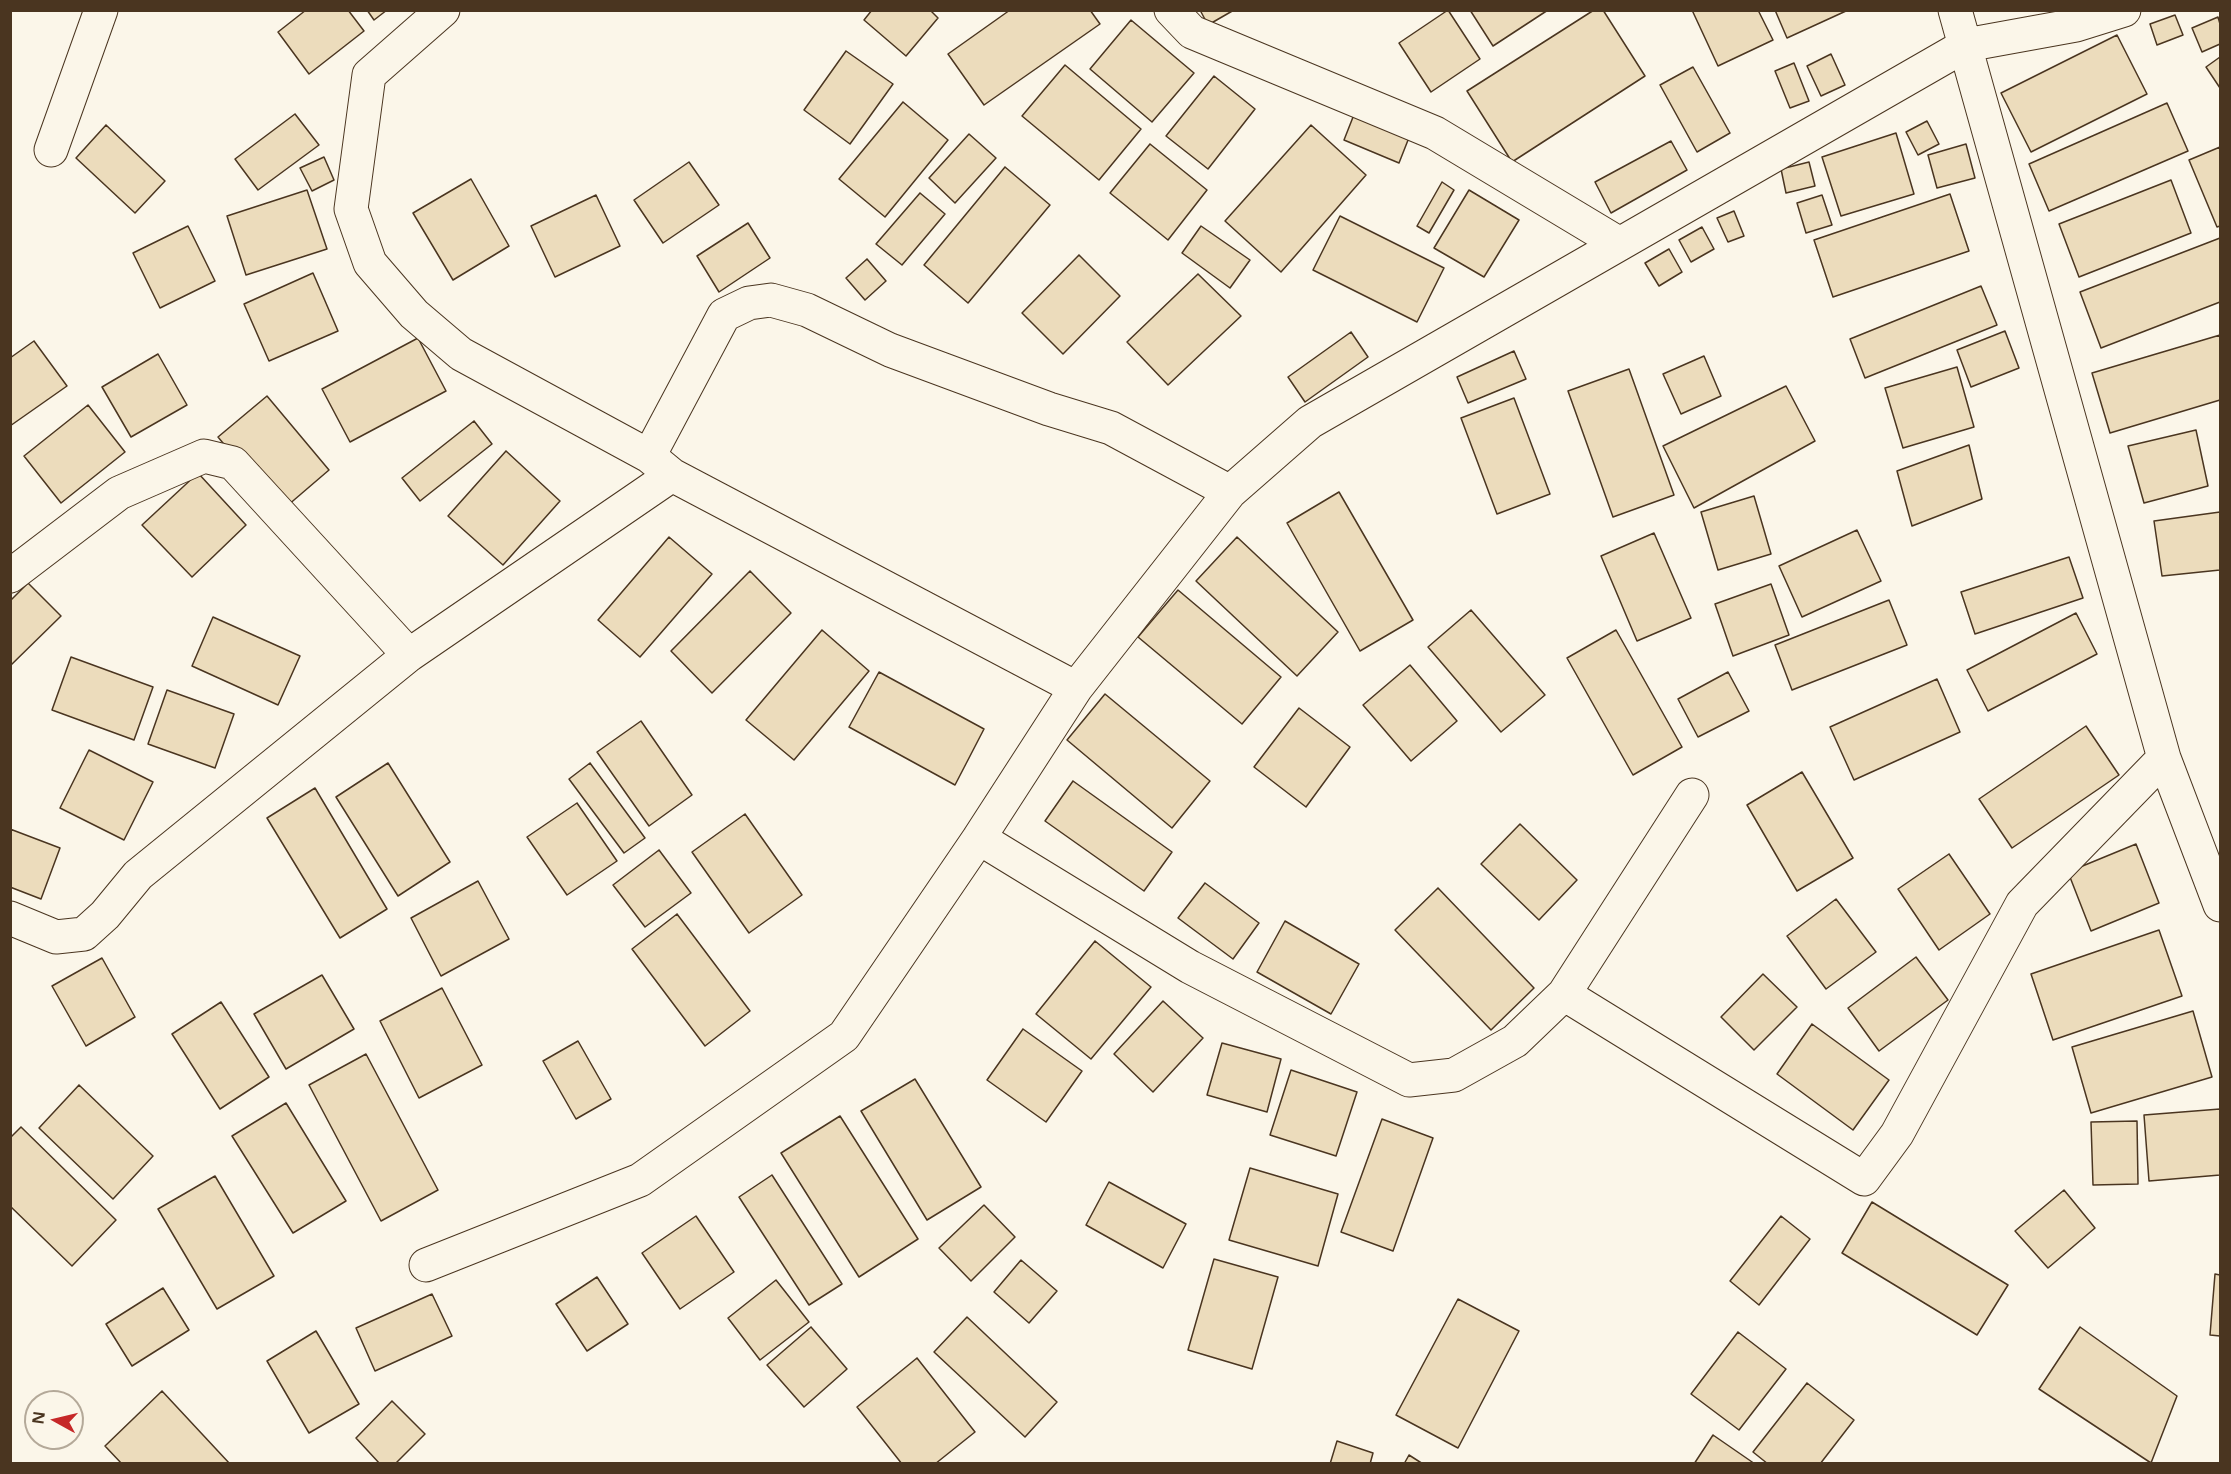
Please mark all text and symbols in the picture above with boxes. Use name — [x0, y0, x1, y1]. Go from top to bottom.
north arrow — [24, 1390, 84, 1450]
text: N — [26, 1410, 50, 1426]

